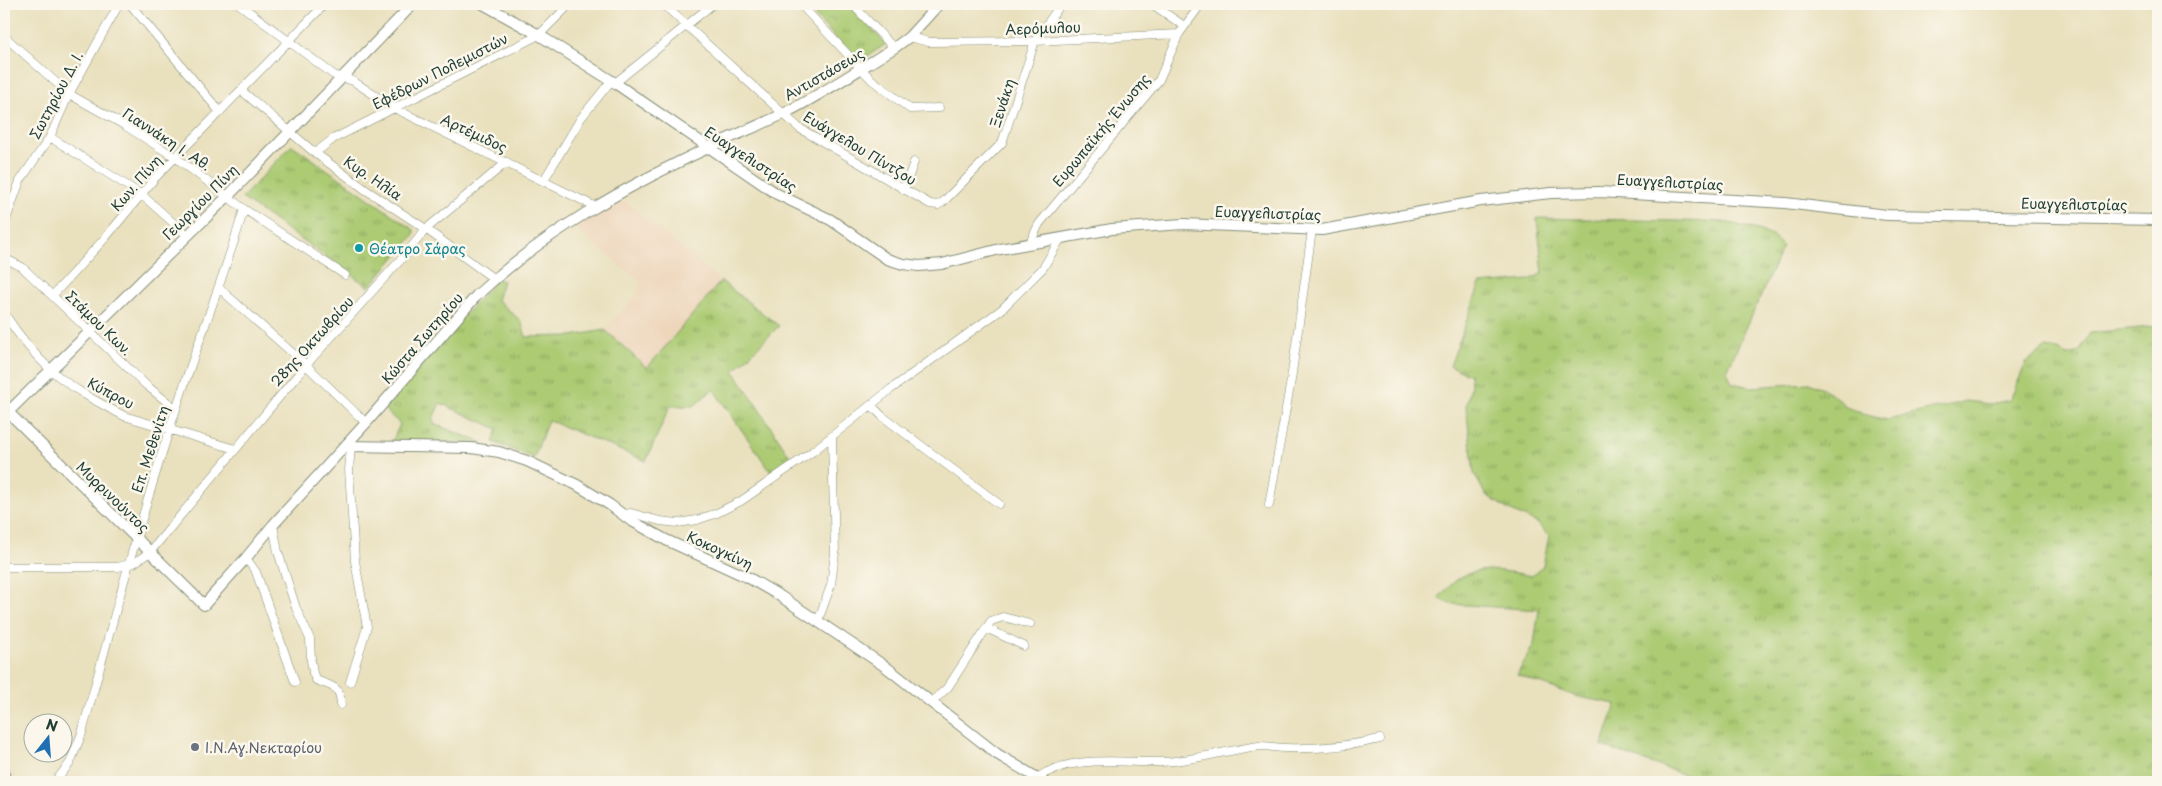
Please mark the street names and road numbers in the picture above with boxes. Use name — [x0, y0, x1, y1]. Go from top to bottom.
street label: Αερόμυλου — [1005, 16, 1081, 40]
street label: Εφέδρων Πολεμιστών — [369, 28, 511, 114]
street label: Αντιστάσεως — [780, 43, 868, 105]
street label: Σωτηρίου Δ. Ι. — [24, 47, 88, 143]
street label: Ευρωπαϊκής Ένωσης — [1047, 69, 1155, 191]
street label: Ξενάκη — [984, 76, 1020, 130]
street label: Γιαννάκη Ι. Αθ. — [119, 102, 215, 176]
street label: Ευάγγελου Πίντζου — [799, 106, 921, 190]
street label: Αρτέμιδος — [437, 108, 511, 158]
street label: Ευαγγελιστρίας — [701, 121, 801, 197]
street label: Κων. Πίνη — [106, 150, 166, 216]
street label: Κυρ. Ηλία — [340, 151, 406, 205]
street label: Γεωργίου Πίνη — [157, 159, 243, 245]
street label: Ευαγγελιστρίας — [1616, 169, 1724, 195]
street label: Ευαγγελιστρίας — [2021, 193, 2127, 215]
street label: Ευαγγελιστρίας — [1214, 201, 1322, 225]
street label: Στάμου Κων. — [61, 286, 137, 360]
street label: Κώστα Σωτηρίου — [376, 288, 468, 388]
street label: 28ης Οκτωβρίου — [266, 291, 358, 391]
street label: Κύπρου — [84, 372, 138, 414]
street label: Επ. Μεθενίτη — [126, 403, 174, 495]
street label: Μυρρινούντος — [72, 457, 154, 537]
street label: Κοκογκίνη — [683, 526, 757, 574]

